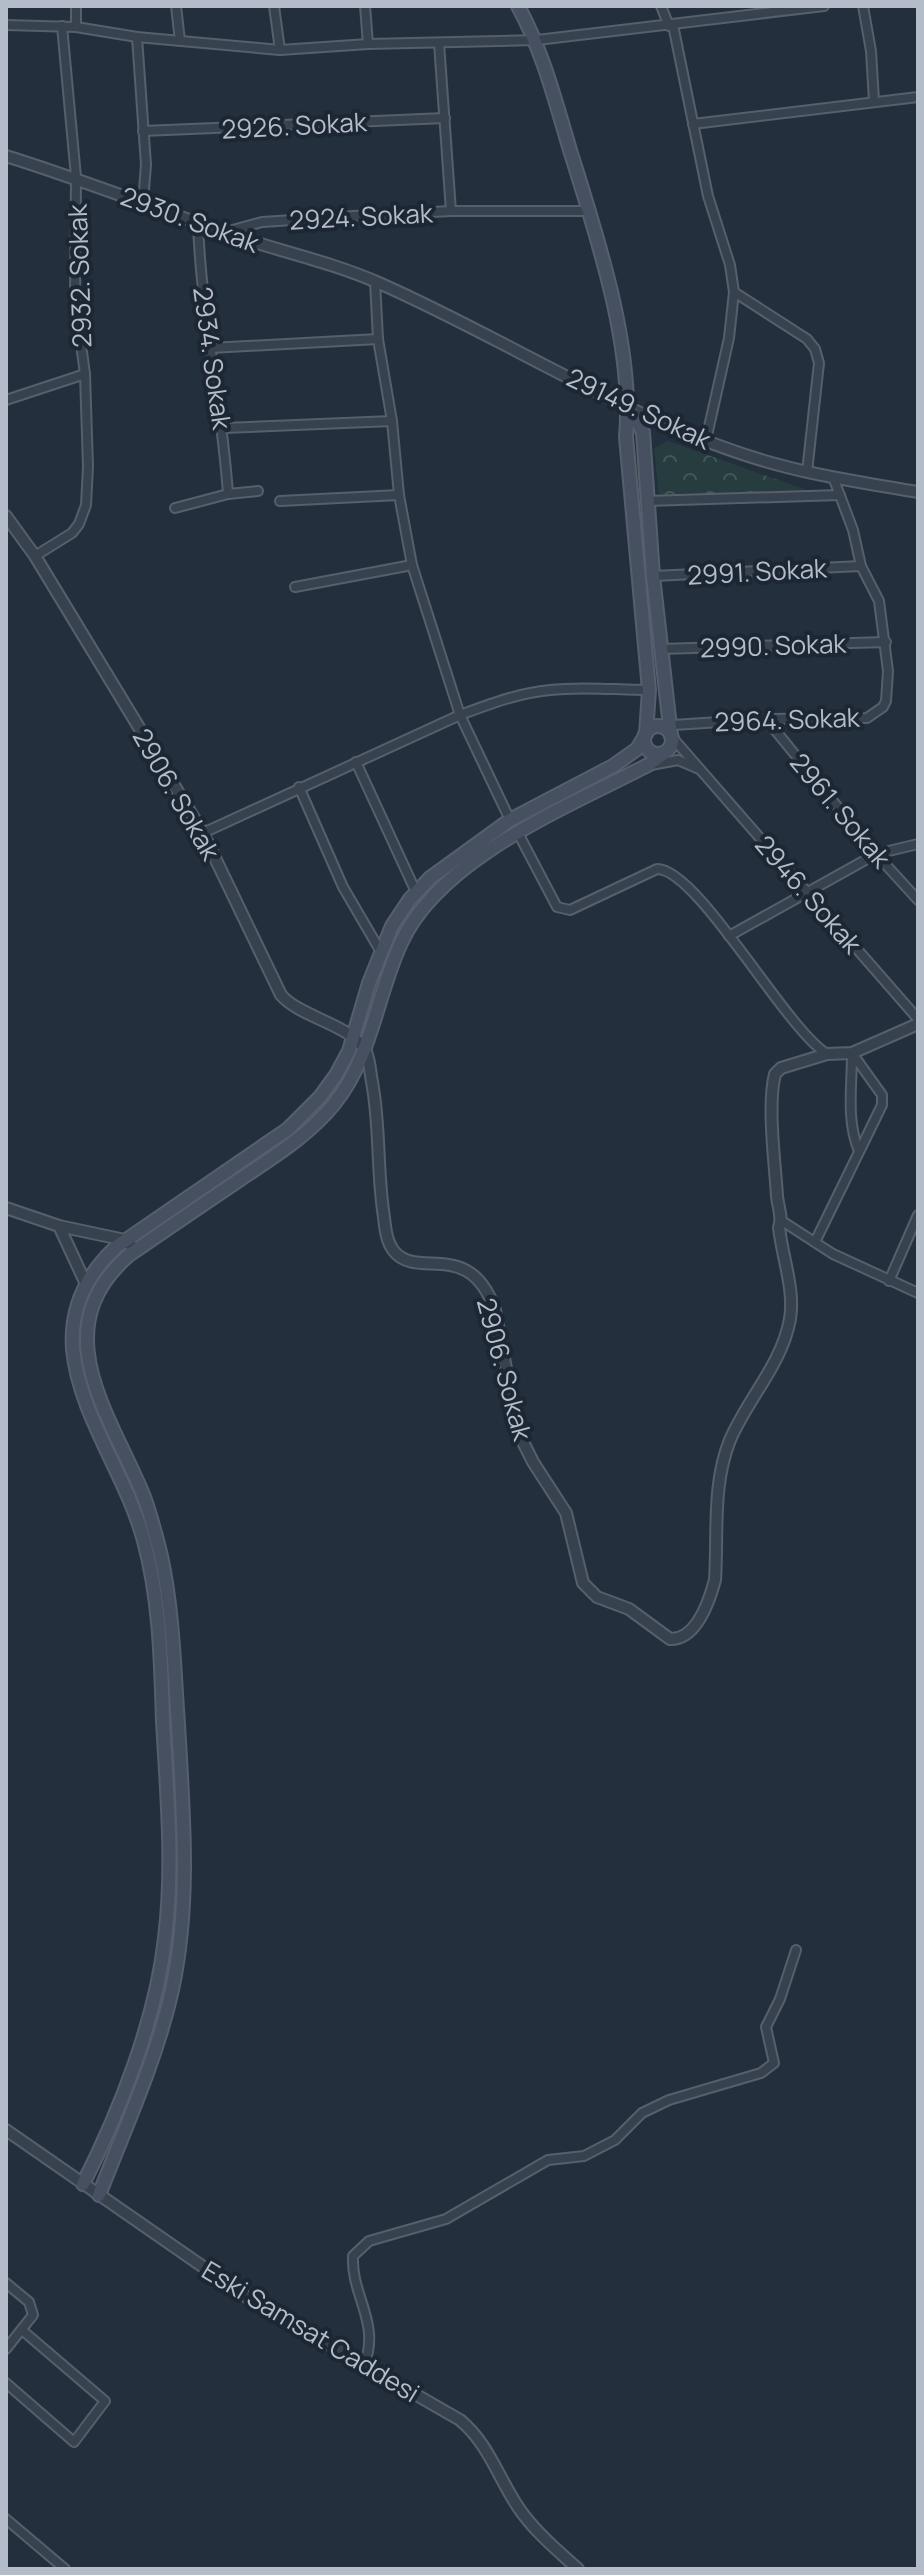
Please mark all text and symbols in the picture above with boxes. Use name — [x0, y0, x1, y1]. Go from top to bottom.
street label: 2926. Sokak — [220, 103, 369, 147]
street label: 2930. Sokak — [116, 177, 265, 261]
street label: 2924. Sokak — [288, 194, 435, 238]
street label: 2932. Sokak — [58, 203, 99, 348]
street label: 2934. Sokak — [185, 284, 241, 433]
street label: 29149. Sokak — [561, 359, 718, 458]
street label: 2991. Sokak — [686, 549, 829, 593]
street label: 2990. Sokak — [699, 624, 848, 666]
street label: 2964. Sokak — [714, 698, 861, 740]
street label: 2906. Sokak — [125, 722, 230, 867]
street label: 2961. Sokak — [782, 745, 900, 876]
street label: 2946. Sokak — [748, 827, 871, 962]
street label: 2906. Sokak — [469, 1294, 542, 1445]
street label: Eski Samsat Caddesi — [196, 2252, 426, 2410]

